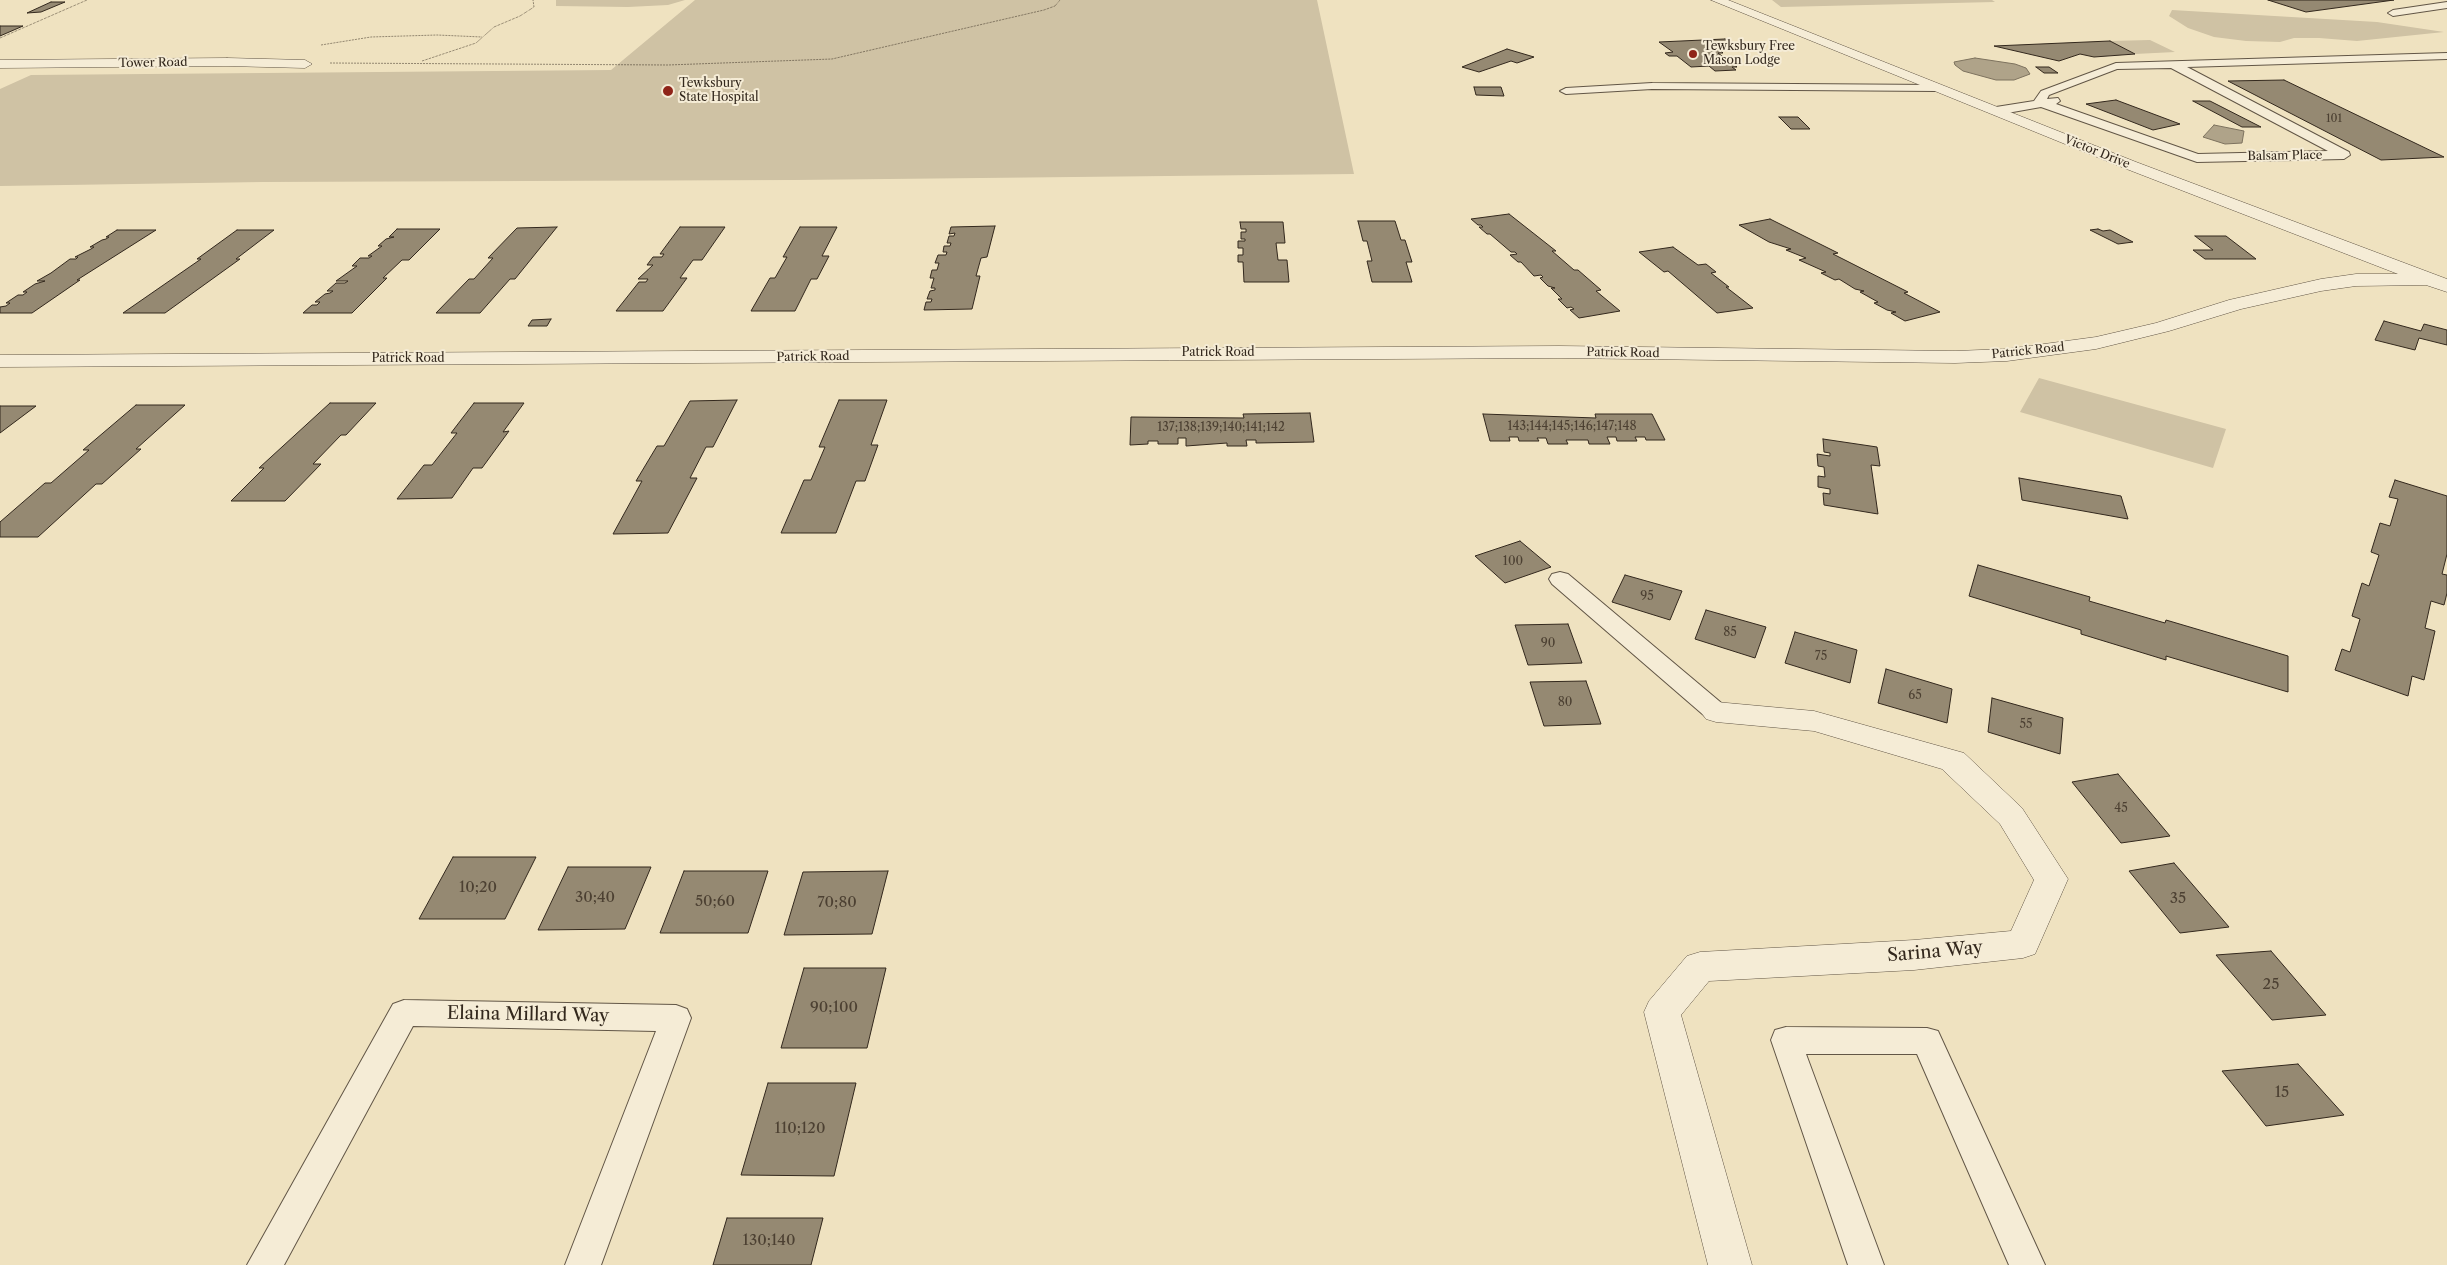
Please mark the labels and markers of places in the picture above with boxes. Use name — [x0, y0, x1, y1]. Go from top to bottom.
place label: Tewksbury Free Mason Lodge — [1703, 40, 1795, 68]
marker: Tewksbury Free Mason Lodge — [1687, 48, 1699, 60]
place label: Tewksbury State Hospital — [679, 77, 759, 105]
marker: Tewksbury State Hospital — [661, 84, 675, 98]

